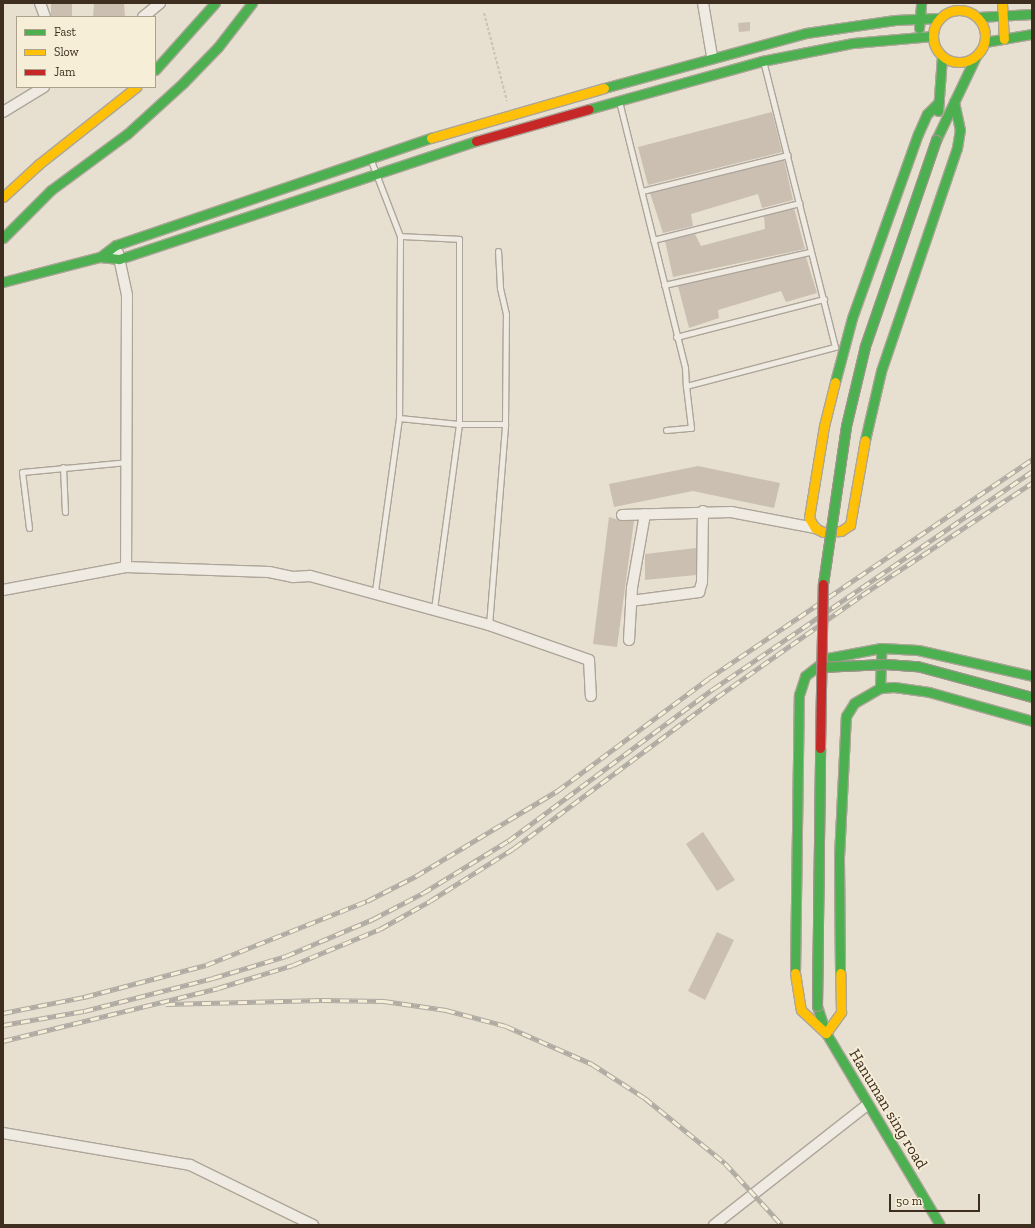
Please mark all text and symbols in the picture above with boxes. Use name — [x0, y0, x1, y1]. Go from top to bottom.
legend — [16, 16, 156, 88]
text: Fast — [54, 25, 76, 39]
text: Slow — [54, 45, 79, 59]
text: Jam — [54, 65, 75, 79]
street label: Hanuman sing road — [845, 1046, 931, 1172]
scale bar — [891, 1186, 982, 1212]
text: 50 m — [896, 1194, 922, 1208]

